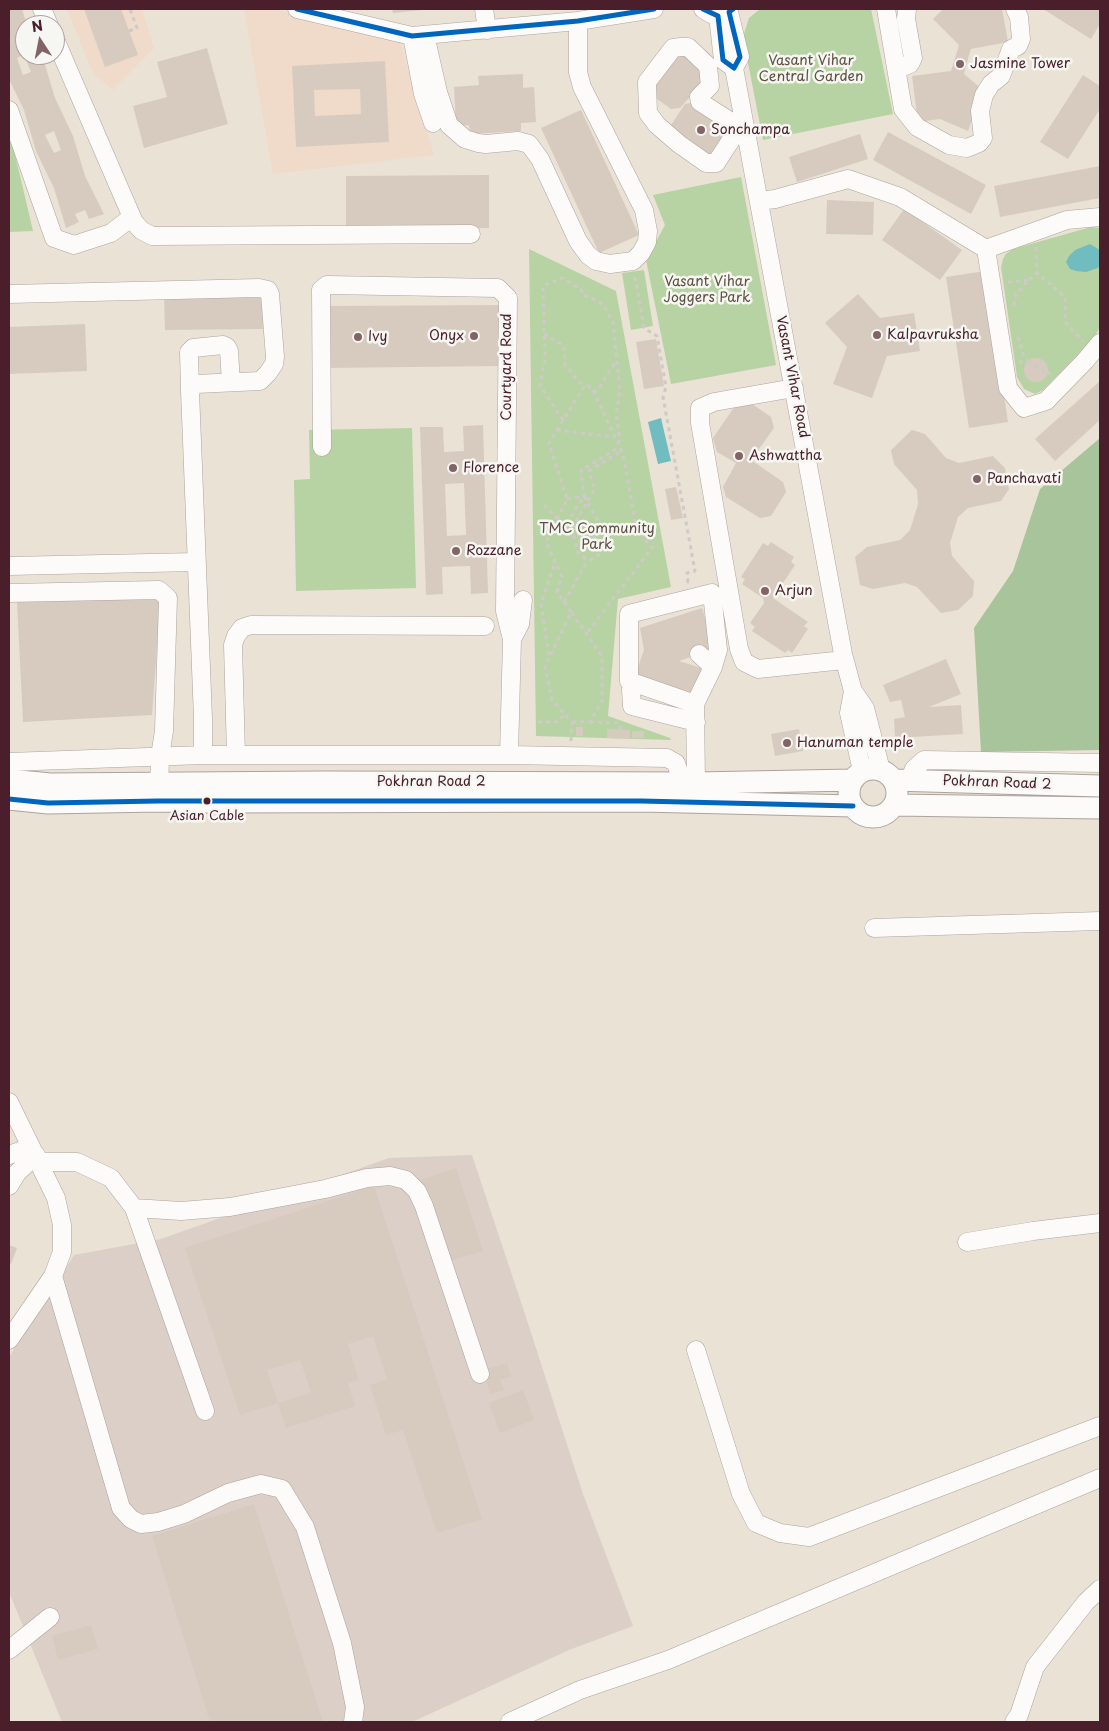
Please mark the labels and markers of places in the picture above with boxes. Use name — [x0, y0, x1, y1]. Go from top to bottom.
place label: Jasmine Tower — [970, 56, 1070, 72]
marker: Jasmine Tower — [954, 58, 966, 70]
place label: Sonchampa — [711, 122, 790, 138]
marker: Sonchampa — [695, 124, 707, 136]
place label: Kalpavruksha — [887, 327, 979, 343]
place label: Onyx — [429, 328, 464, 344]
place label: Ivy — [368, 329, 387, 345]
marker: Kalpavruksha — [871, 329, 883, 341]
marker: Onyx — [468, 330, 480, 342]
marker: Ivy — [352, 331, 364, 343]
place label: Ashwattha — [749, 448, 822, 464]
marker: Ashwattha — [733, 450, 745, 462]
place label: Florence — [463, 460, 519, 476]
marker: Florence — [447, 462, 459, 474]
place label: Panchavati — [987, 471, 1061, 487]
marker: Panchavati — [971, 473, 983, 485]
place label: Rozzane — [466, 543, 522, 559]
marker: Rozzane — [450, 545, 462, 557]
place label: Arjun — [775, 583, 813, 599]
marker: Arjun — [759, 585, 771, 597]
place label: Hanuman temple — [797, 735, 914, 751]
marker: Hanuman temple — [781, 737, 793, 749]
marker: Asian Cable — [202, 796, 212, 806]
place label: Asian Cable — [170, 808, 244, 824]

